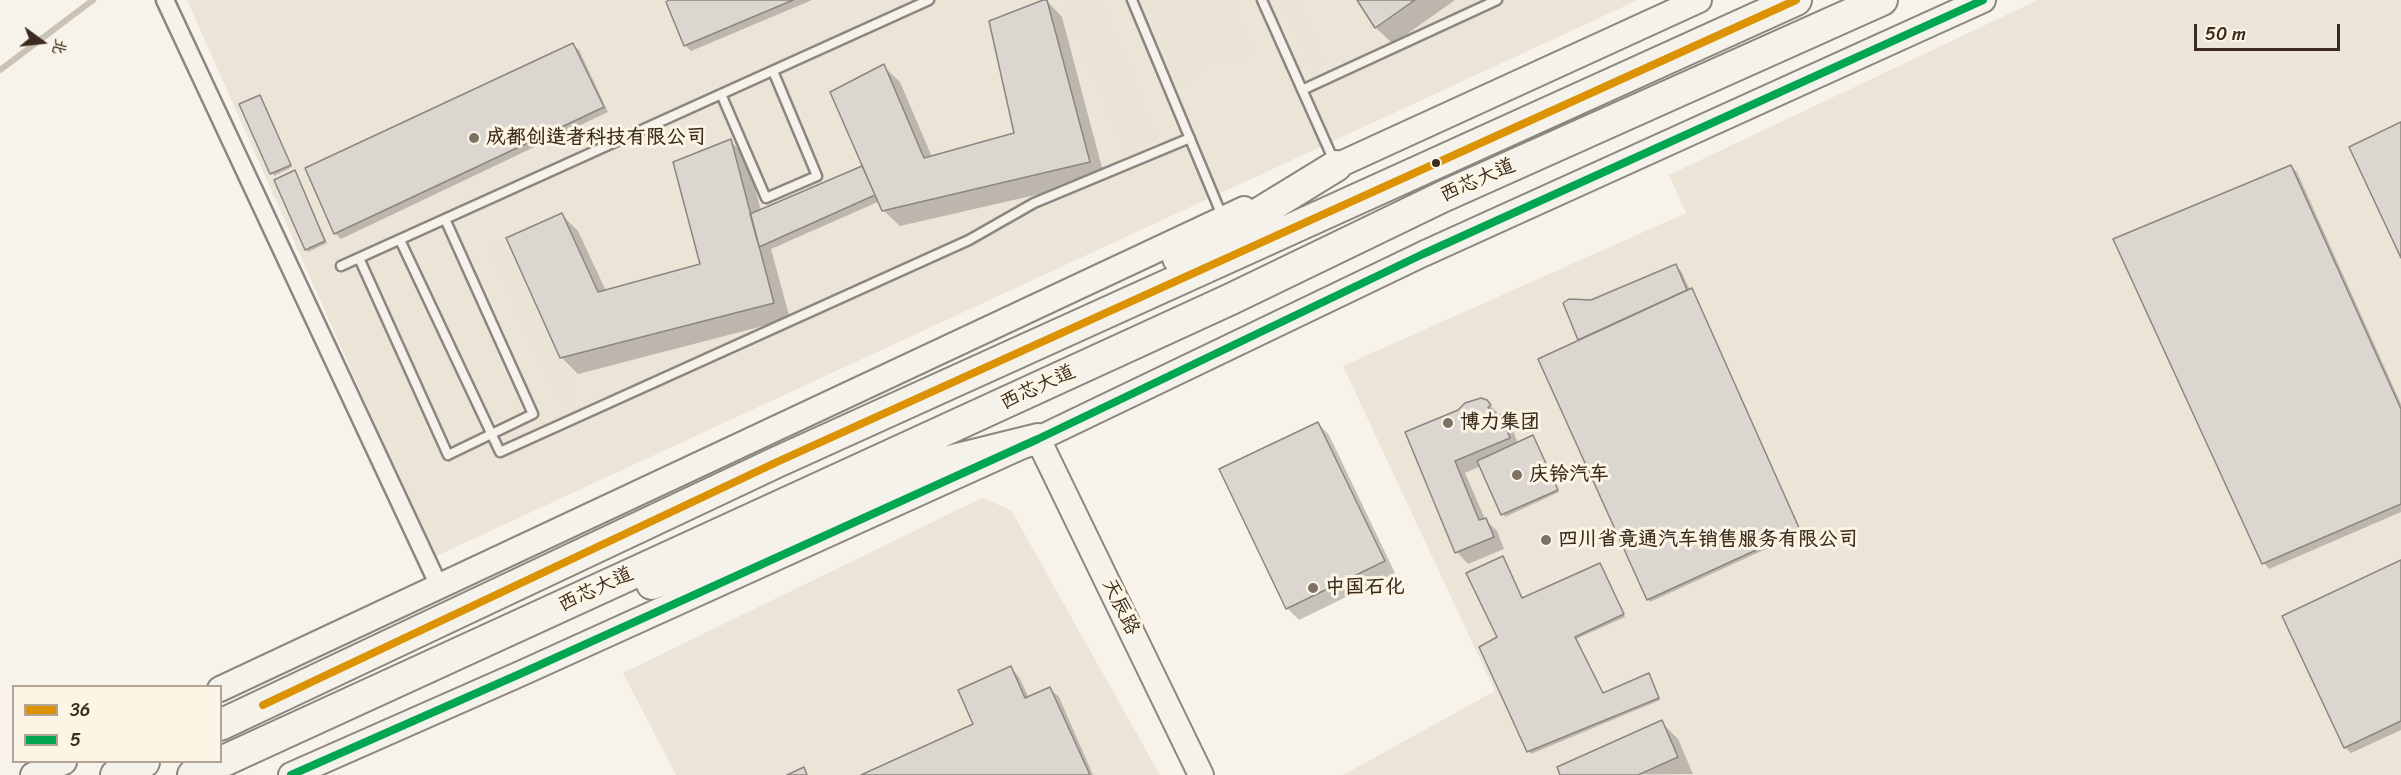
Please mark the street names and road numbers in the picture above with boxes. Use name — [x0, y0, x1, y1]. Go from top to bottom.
street label: 西芯大道 — [1437, 154, 1519, 208]
street label: 西芯大道 — [997, 360, 1079, 416]
street label: 西芯大道 — [555, 562, 637, 618]
street label: 天辰路 — [1096, 575, 1144, 639]

